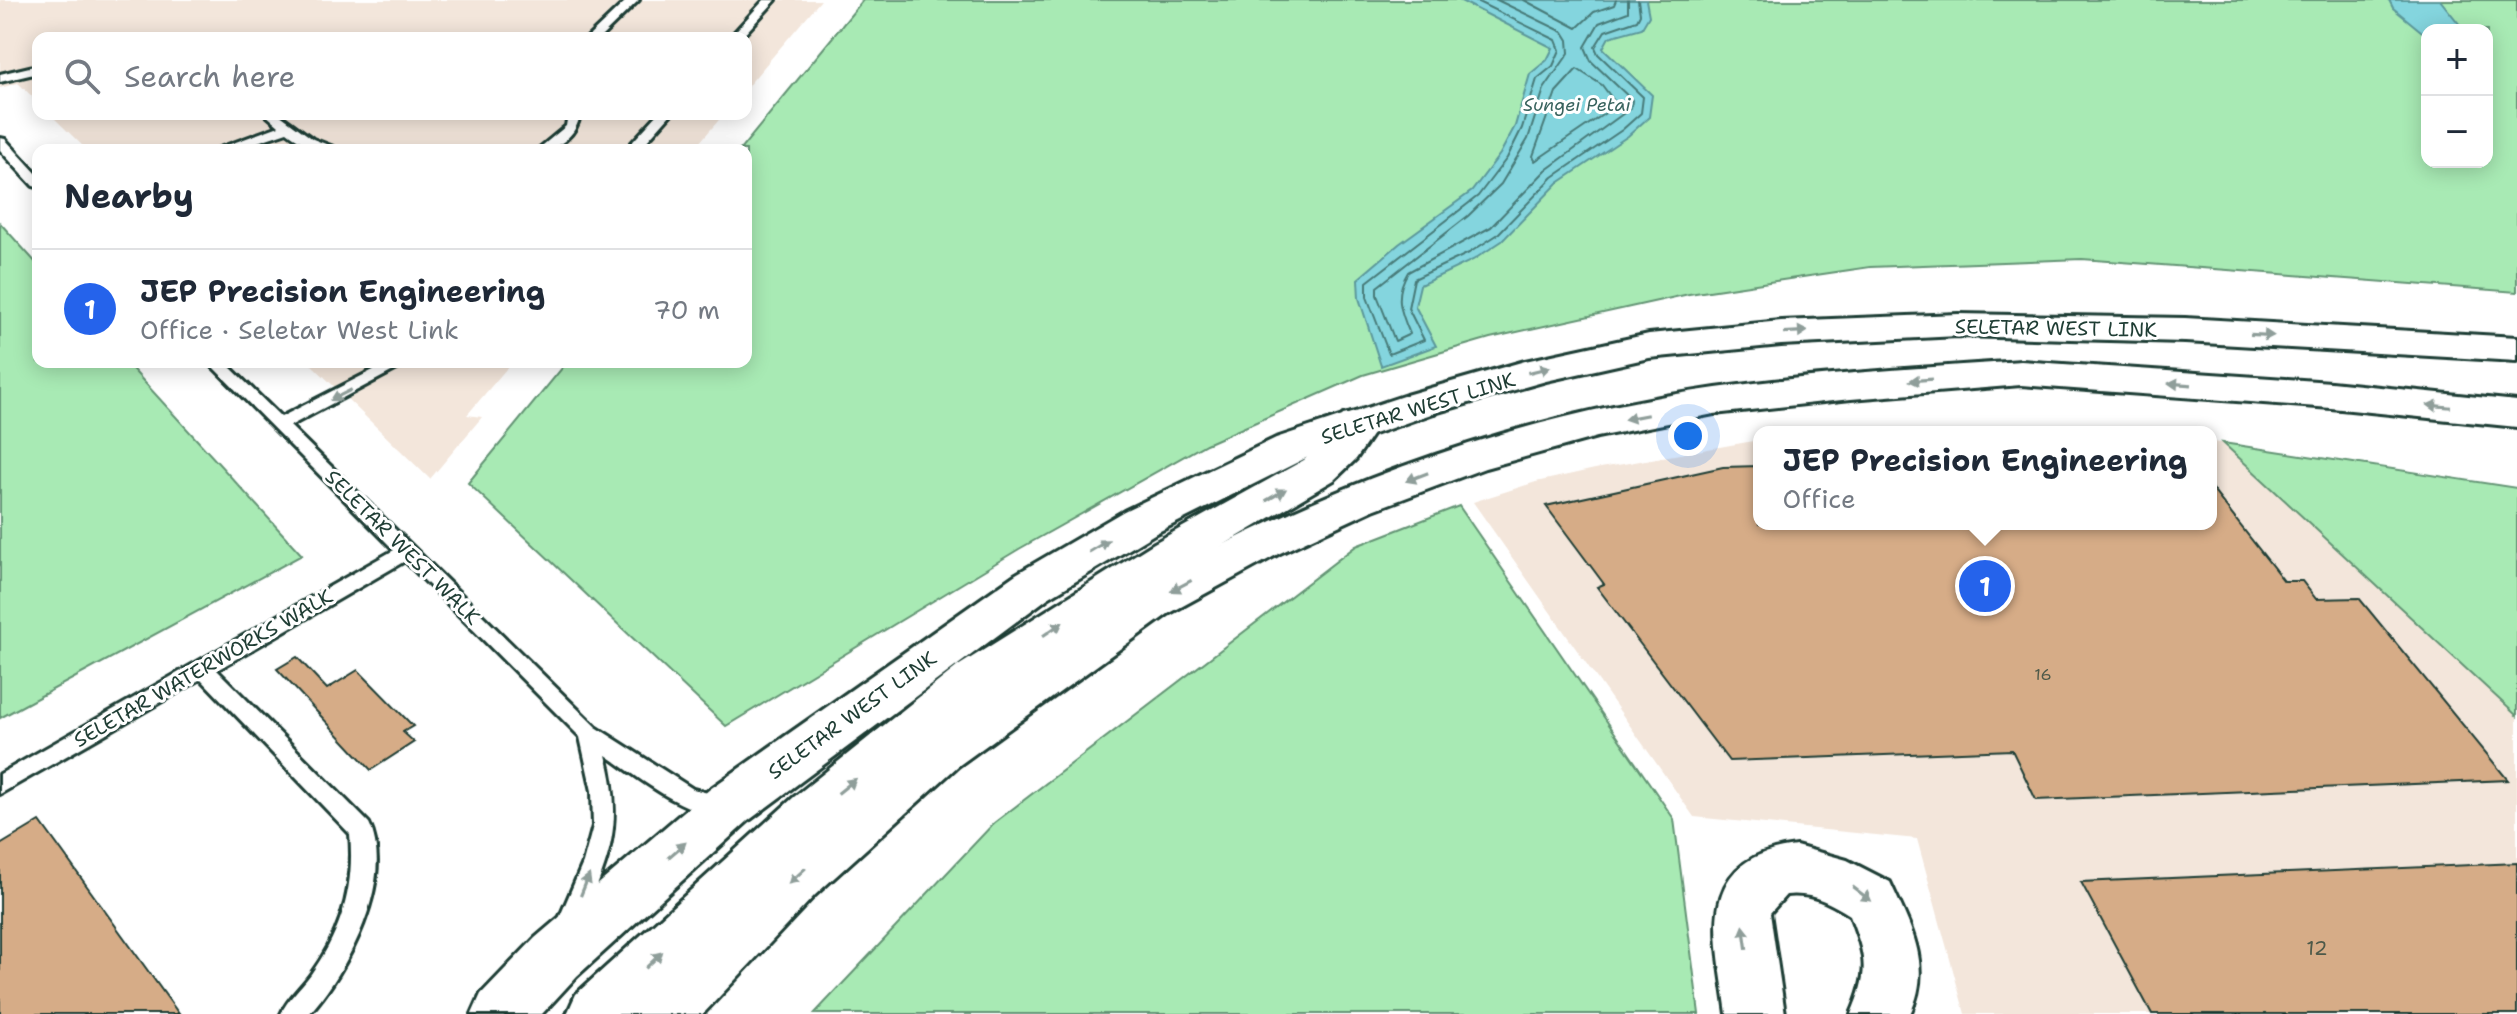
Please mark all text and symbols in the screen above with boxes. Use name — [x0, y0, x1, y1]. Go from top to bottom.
map controls — [2421, 24, 2493, 168]
button: + — [2421, 24, 2493, 96]
search box — [32, 32, 752, 120]
icon: search — [60, 54, 104, 98]
text: Search here — [124, 56, 295, 97]
water label: Sungei Petai — [1523, 93, 1632, 117]
button: − — [2421, 96, 2493, 168]
text: Nearby — [64, 173, 194, 219]
text: JEP Precision Engineering — [140, 271, 545, 312]
text: 1 — [84, 292, 96, 327]
text: 70 m — [653, 292, 720, 327]
text: Office · Seletar West Link — [140, 312, 459, 347]
street label: SELETAR WEST LINK — [1955, 313, 2157, 343]
one-way arrow — [1784, 326, 1809, 339]
one-way arrow — [2250, 328, 2275, 341]
one-way arrow — [1527, 364, 1552, 376]
street label: SELETAR WEST LINK — [1318, 366, 1519, 450]
one-way arrow — [1908, 374, 1933, 387]
one-way arrow — [2167, 377, 2192, 390]
one-way arrow — [330, 388, 353, 402]
one-way arrow — [2426, 399, 2451, 412]
one-way arrow — [1623, 411, 1648, 424]
your location — [1668, 416, 1708, 456]
popup — [1753, 426, 2217, 530]
text: JEP Precision Engineering — [1782, 440, 2188, 481]
street label: SELETAR WEST WALK — [320, 464, 486, 630]
one-way arrow — [1405, 471, 1429, 484]
text: Office — [1782, 481, 1856, 516]
one-way arrow — [1265, 488, 1287, 502]
one-way arrow — [1088, 539, 1110, 553]
pin: 1 — [1959, 556, 2011, 616]
one-way arrow — [1170, 578, 1192, 592]
street label: SELETAR WATERWORKS WALK — [69, 583, 337, 753]
one-way arrow — [1043, 621, 1064, 636]
street label: SELETAR WEST LINK — [763, 645, 941, 785]
house number: 16 — [2034, 664, 2052, 685]
one-way arrow — [836, 778, 856, 795]
one-way arrow — [667, 842, 687, 859]
one-way arrow — [788, 867, 807, 885]
one-way arrow — [579, 873, 592, 897]
one-way arrow — [1852, 886, 1872, 902]
one-way arrow — [1739, 924, 1752, 949]
house number: 12 — [2306, 935, 2328, 961]
one-way arrow — [644, 951, 663, 970]

